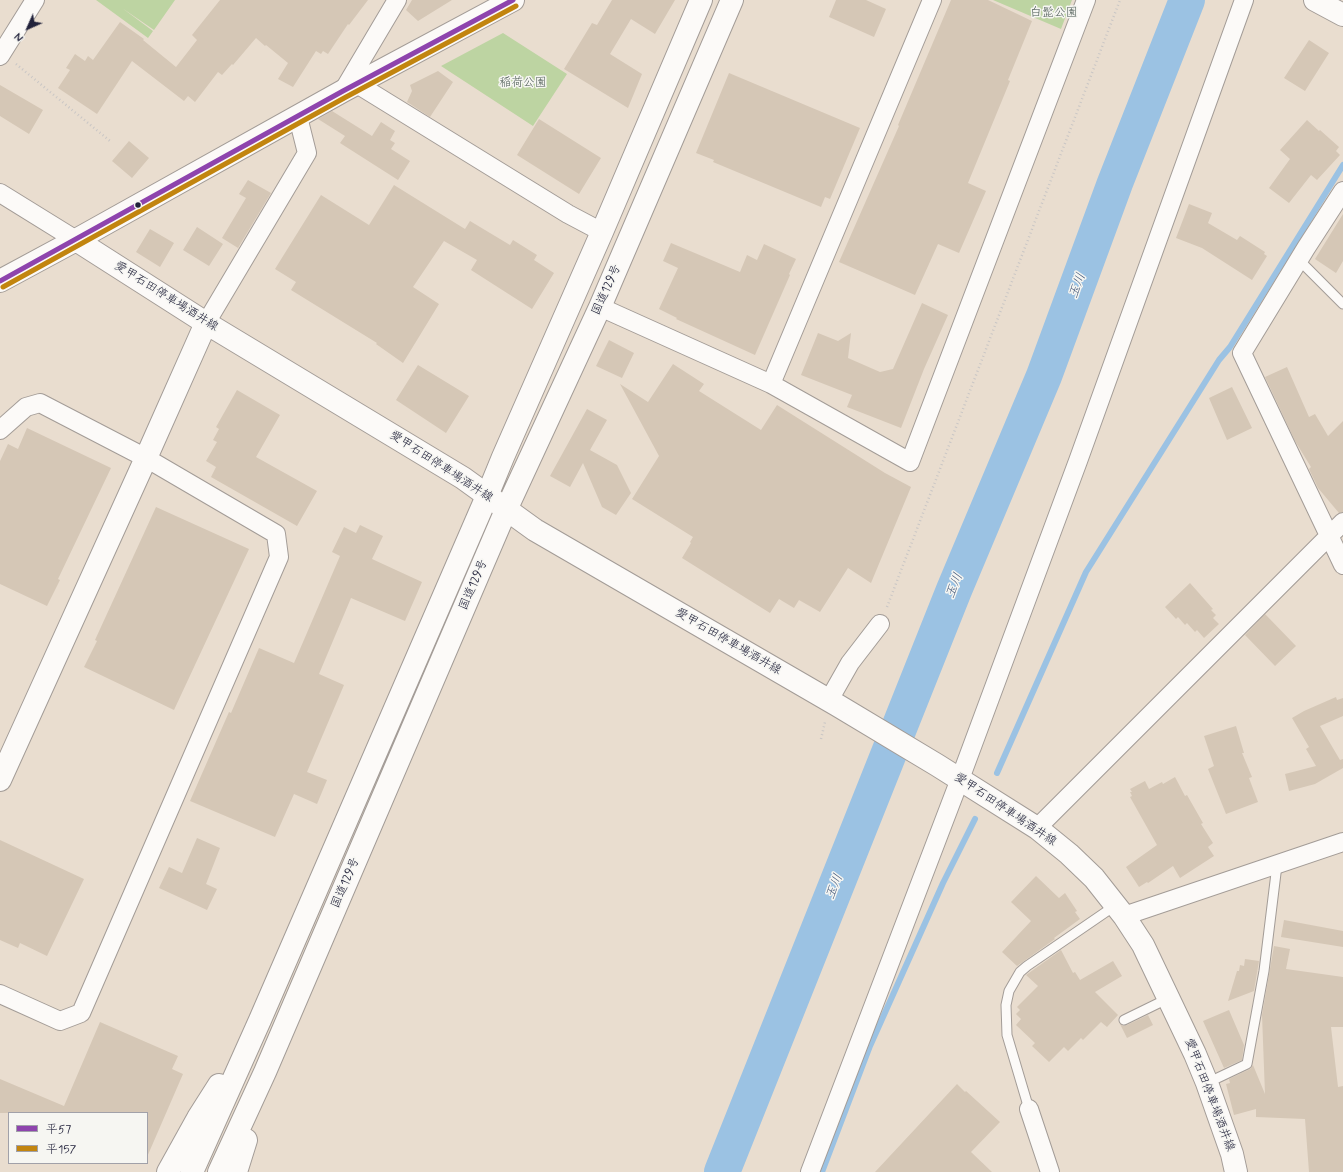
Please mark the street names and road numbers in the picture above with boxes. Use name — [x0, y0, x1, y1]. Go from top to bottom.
street label: 愛甲石田停車場酒井線 — [111, 259, 221, 335]
street label: 国道129号 — [589, 262, 625, 318]
street label: 愛甲石田停車場酒井線 — [387, 428, 495, 506]
street label: 国道129号 — [457, 557, 491, 613]
street label: 愛甲石田停車場酒井線 — [672, 606, 784, 678]
street label: 愛甲石田停車場酒井線 — [951, 770, 1059, 850]
street label: 国道129号 — [329, 855, 363, 911]
street label: 愛甲石田停車場酒井線 — [1181, 1036, 1237, 1154]

